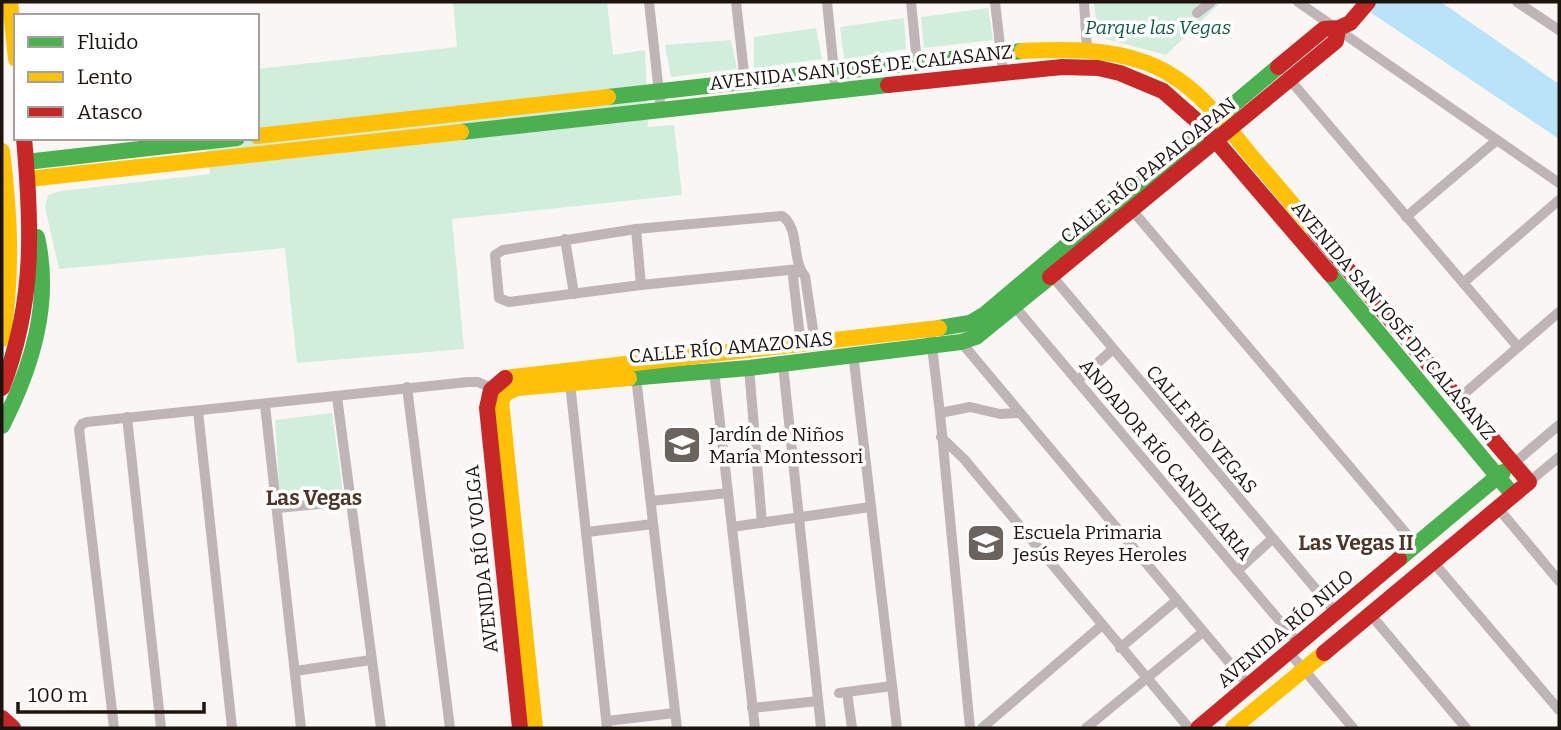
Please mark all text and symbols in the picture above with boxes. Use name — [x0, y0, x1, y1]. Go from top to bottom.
legend — [14, 14, 259, 140]
park label: Parque las Vegas — [1085, 16, 1231, 39]
text: Fluido — [77, 29, 138, 55]
street label: AVENIDA SAN JOSÉ DE CALASANZ — [708, 40, 1014, 95]
text: Lento — [77, 64, 133, 90]
street label: CALLE RÍO PAPALOAPAN — [1056, 92, 1241, 248]
text: Atasco — [77, 99, 143, 125]
street label: AVENIDA SAN JOSÉ DE CALASANZ — [1287, 196, 1500, 444]
street label: CALLE RÍO AMAZONAS — [628, 327, 834, 368]
street label: ANDADOR RÍO CANDELARIA — [1075, 354, 1257, 565]
street label: CALLE RÍO VEGAS — [1141, 360, 1262, 498]
place label: Jardín de Niños María Montessori — [708, 423, 864, 468]
school or university icon: Jardín de Niños María Montessori — [661, 424, 703, 466]
street label: AVENIDA RÍO VOLGA — [460, 463, 503, 654]
district label: Las Vegas — [266, 485, 362, 511]
place label: Escuela Primaria Jesús Reyes Heroles — [1012, 521, 1187, 566]
school or university icon: Escuela Primaria Jesús Reyes Heroles — [965, 522, 1007, 564]
district label: Las Vegas II — [1298, 530, 1414, 556]
street label: AVENIDA RÍO NILO — [1212, 565, 1358, 692]
scale bar — [18, 670, 203, 714]
text: 100 m — [28, 682, 88, 708]

